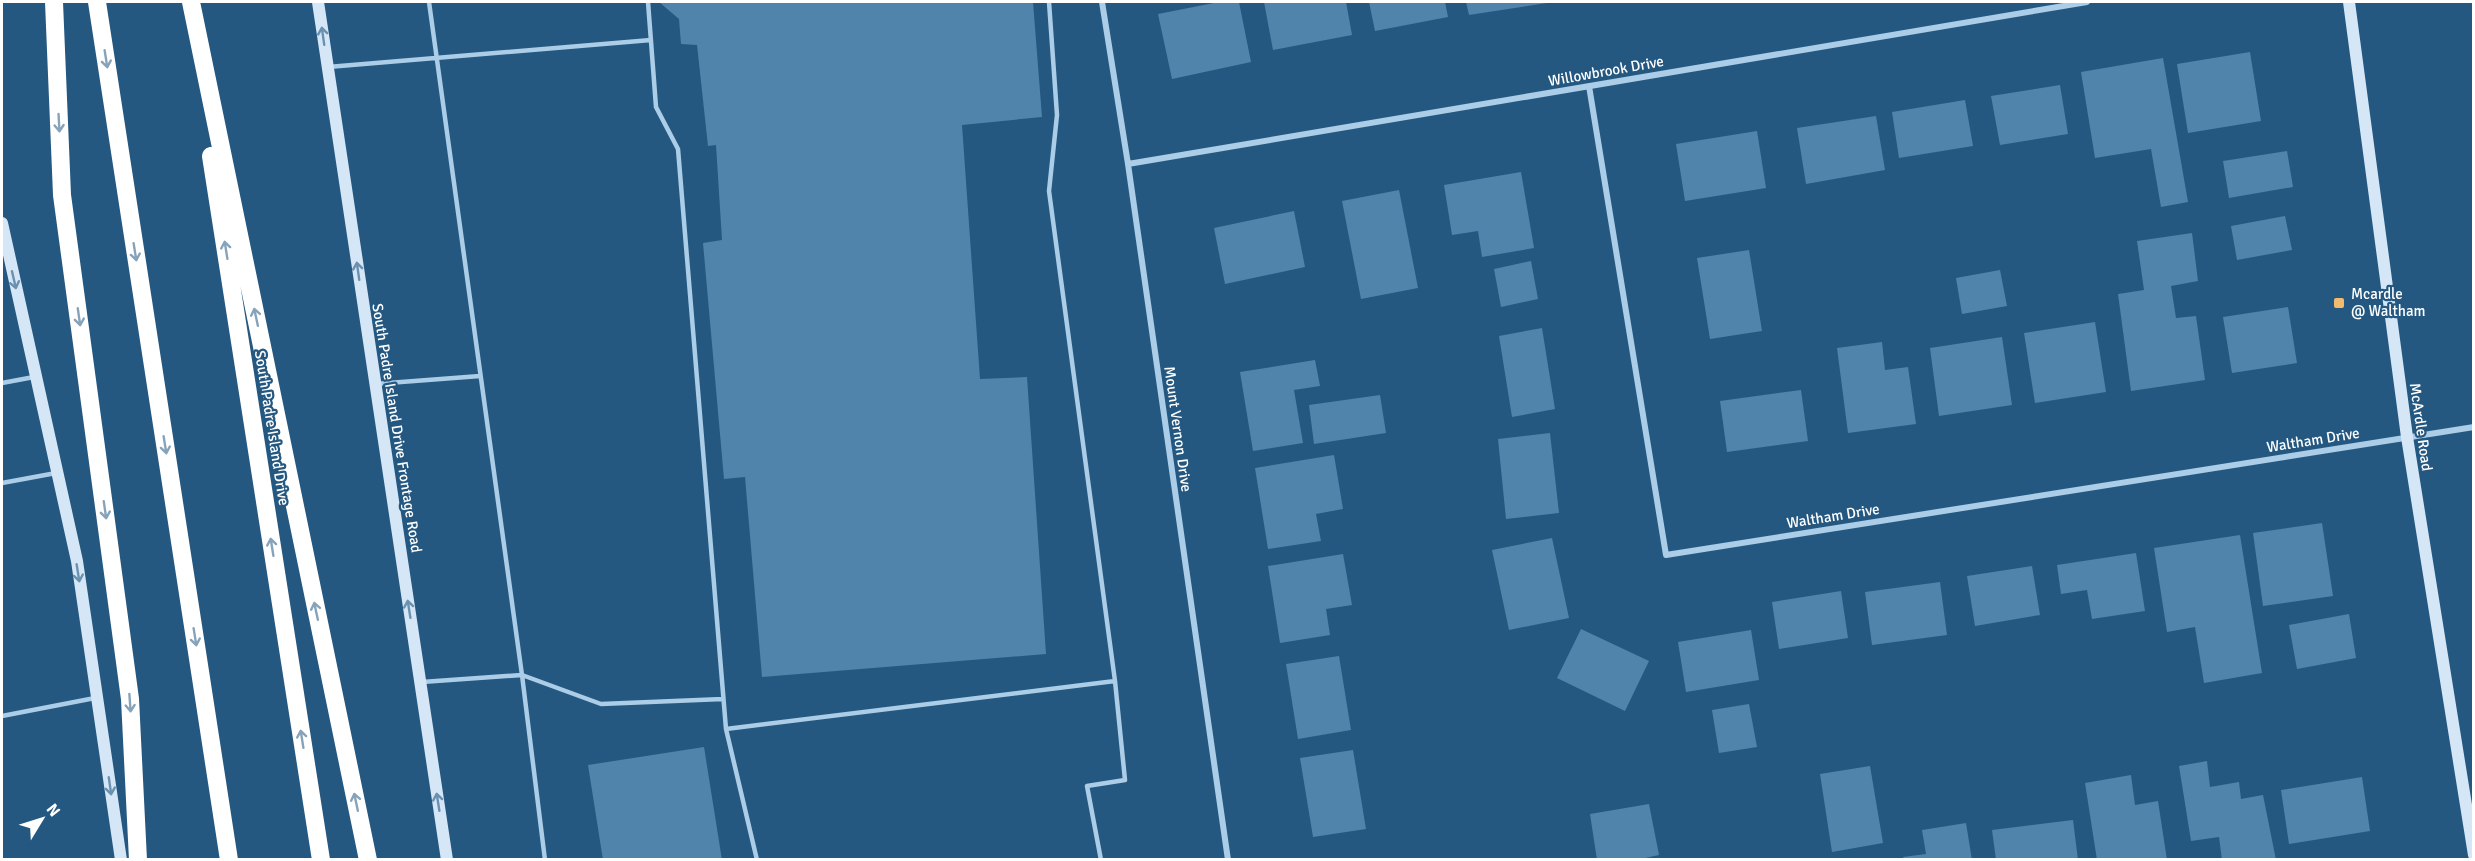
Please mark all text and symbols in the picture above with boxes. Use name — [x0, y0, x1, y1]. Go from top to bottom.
one-way arrow — [318, 27, 329, 47]
one-way arrow — [100, 49, 111, 69]
street label: Willowbrook Drive — [1547, 52, 1665, 90]
one-way arrow — [54, 112, 65, 132]
one-way arrow — [220, 241, 231, 261]
one-way arrow — [130, 242, 141, 261]
one-way arrow — [352, 261, 363, 281]
one-way arrow — [9, 270, 21, 289]
place label: Mcardle @ Waltham — [2351, 285, 2426, 320]
marker: Mcardle @ Waltham — [2332, 296, 2346, 310]
street label: South Padre Island Drive Frontage Road — [368, 302, 426, 554]
one-way arrow — [73, 306, 84, 326]
one-way arrow — [250, 308, 261, 328]
street label: South Padre Island Drive — [251, 349, 293, 507]
street label: Mount Vernon Drive — [1160, 365, 1196, 493]
street label: McArdle Road — [2406, 382, 2436, 472]
street label: Waltham Drive — [2265, 424, 2361, 456]
one-way arrow — [160, 434, 171, 454]
one-way arrow — [99, 500, 110, 519]
street label: Waltham Drive — [1785, 500, 1881, 532]
one-way arrow — [267, 537, 278, 557]
one-way arrow — [73, 562, 84, 582]
one-way arrow — [404, 599, 415, 619]
one-way arrow — [310, 602, 322, 621]
one-way arrow — [189, 627, 200, 647]
one-way arrow — [125, 693, 136, 713]
one-way arrow — [297, 730, 308, 750]
one-way arrow — [105, 776, 116, 796]
north arrow — [12, 789, 72, 849]
one-way arrow — [433, 792, 444, 812]
one-way arrow — [350, 793, 361, 812]
text: N — [42, 800, 64, 821]

